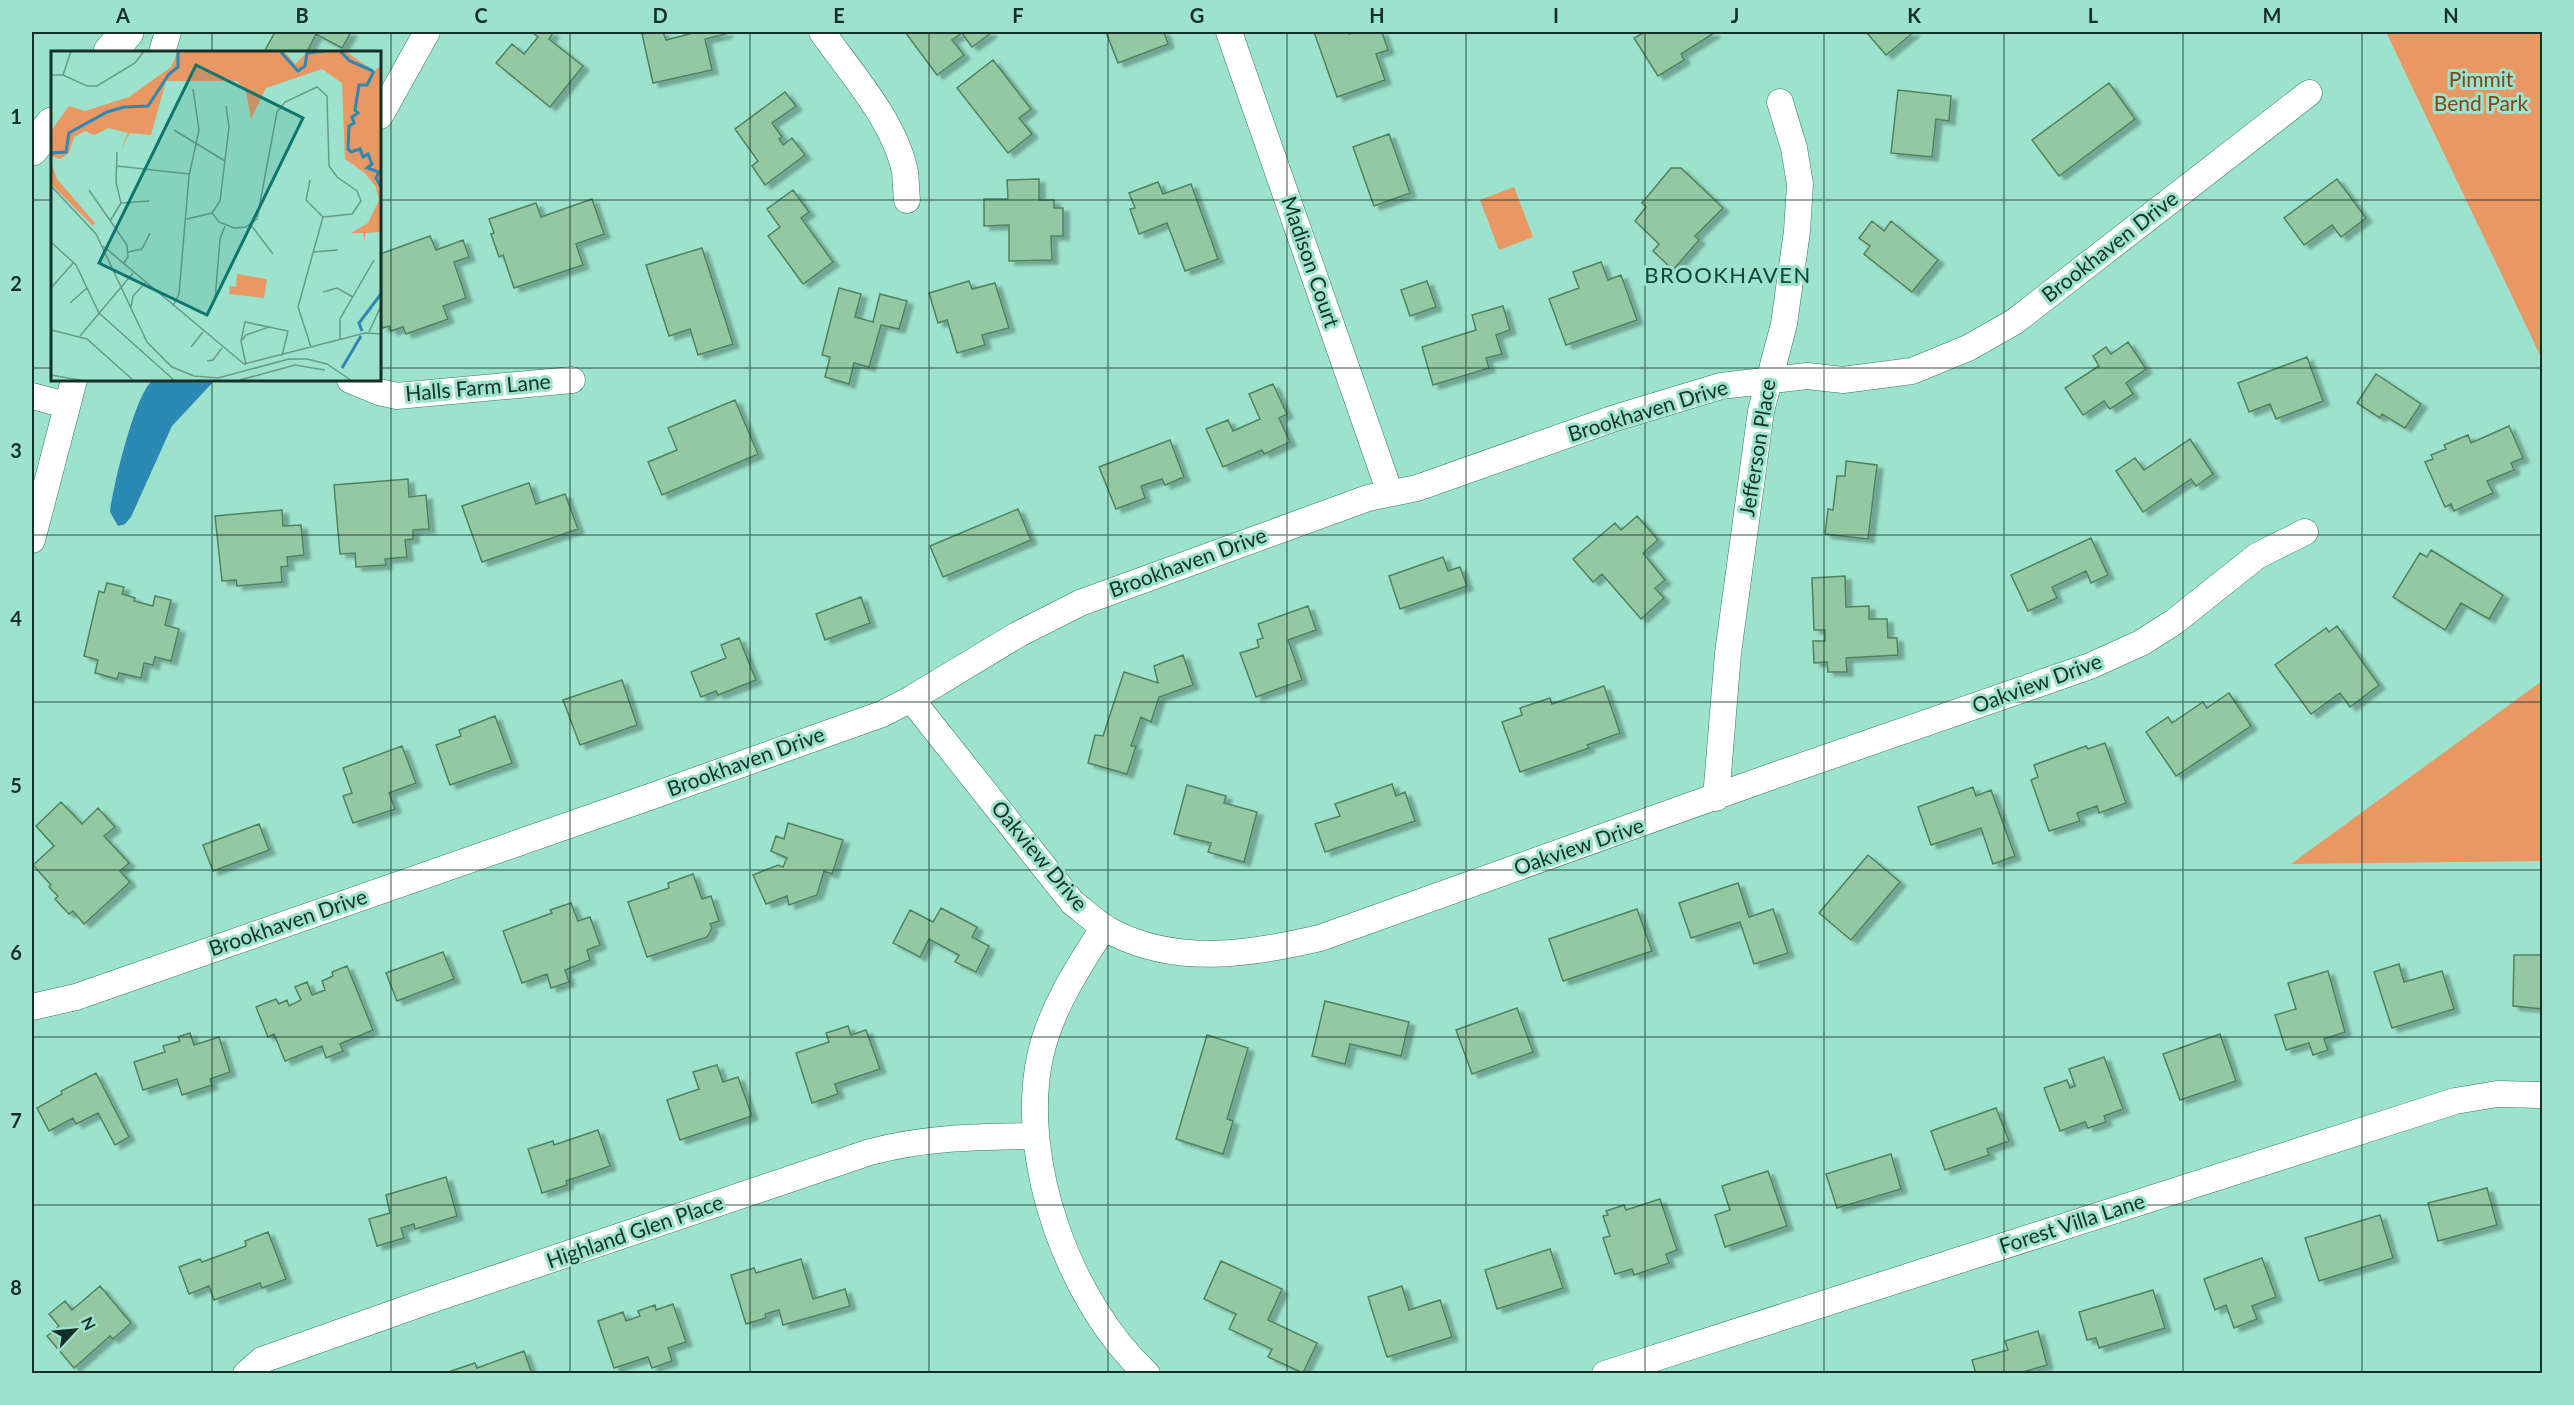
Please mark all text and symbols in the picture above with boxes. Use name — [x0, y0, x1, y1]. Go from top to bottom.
text: A — [115, 3, 130, 27]
text: B — [295, 3, 309, 27]
text: C — [474, 3, 488, 27]
text: D — [652, 3, 668, 27]
text: E — [833, 3, 845, 27]
text: F — [1012, 3, 1024, 27]
text: G — [1190, 3, 1204, 27]
text: H — [1369, 3, 1385, 27]
text: I — [1553, 3, 1559, 27]
text: J — [1731, 3, 1739, 27]
text: K — [1907, 3, 1921, 27]
text: L — [2088, 3, 2099, 27]
text: M — [2263, 3, 2281, 27]
text: N — [2443, 3, 2459, 27]
inset map — [51, 51, 381, 381]
park label: Pimmit Bend Park — [2434, 66, 2529, 115]
text: 1 — [10, 104, 22, 128]
street label: Brookhaven Drive — [2036, 185, 2182, 307]
street label: Madison Court — [1277, 193, 1346, 331]
district label: BROOKHAVEN — [1644, 261, 1812, 288]
text: 2 — [10, 271, 22, 295]
street label: Halls Farm Lane — [404, 368, 552, 405]
street label: Brookhaven Drive — [1565, 373, 1730, 446]
street label: Jefferson Place — [1733, 377, 1780, 518]
text: 3 — [10, 438, 22, 462]
street label: Brookhaven Drive — [1105, 521, 1270, 602]
text: 4 — [10, 606, 22, 630]
street label: Oakview Drive — [1968, 648, 2105, 718]
street label: Brookhaven Drive — [663, 720, 828, 801]
text: 5 — [10, 773, 22, 797]
street label: Oakview Drive — [987, 795, 1093, 915]
street label: Oakview Drive — [1510, 812, 1647, 880]
street label: Brookhaven Drive — [205, 883, 370, 960]
text: 6 — [10, 940, 22, 964]
text: 7 — [10, 1108, 22, 1132]
street label: Forest Villa Lane — [1996, 1187, 2147, 1258]
street label: Highland Glen Place — [543, 1189, 726, 1273]
text: 8 — [10, 1275, 22, 1299]
north arrow — [45, 1300, 105, 1360]
text: N — [78, 1314, 100, 1333]

